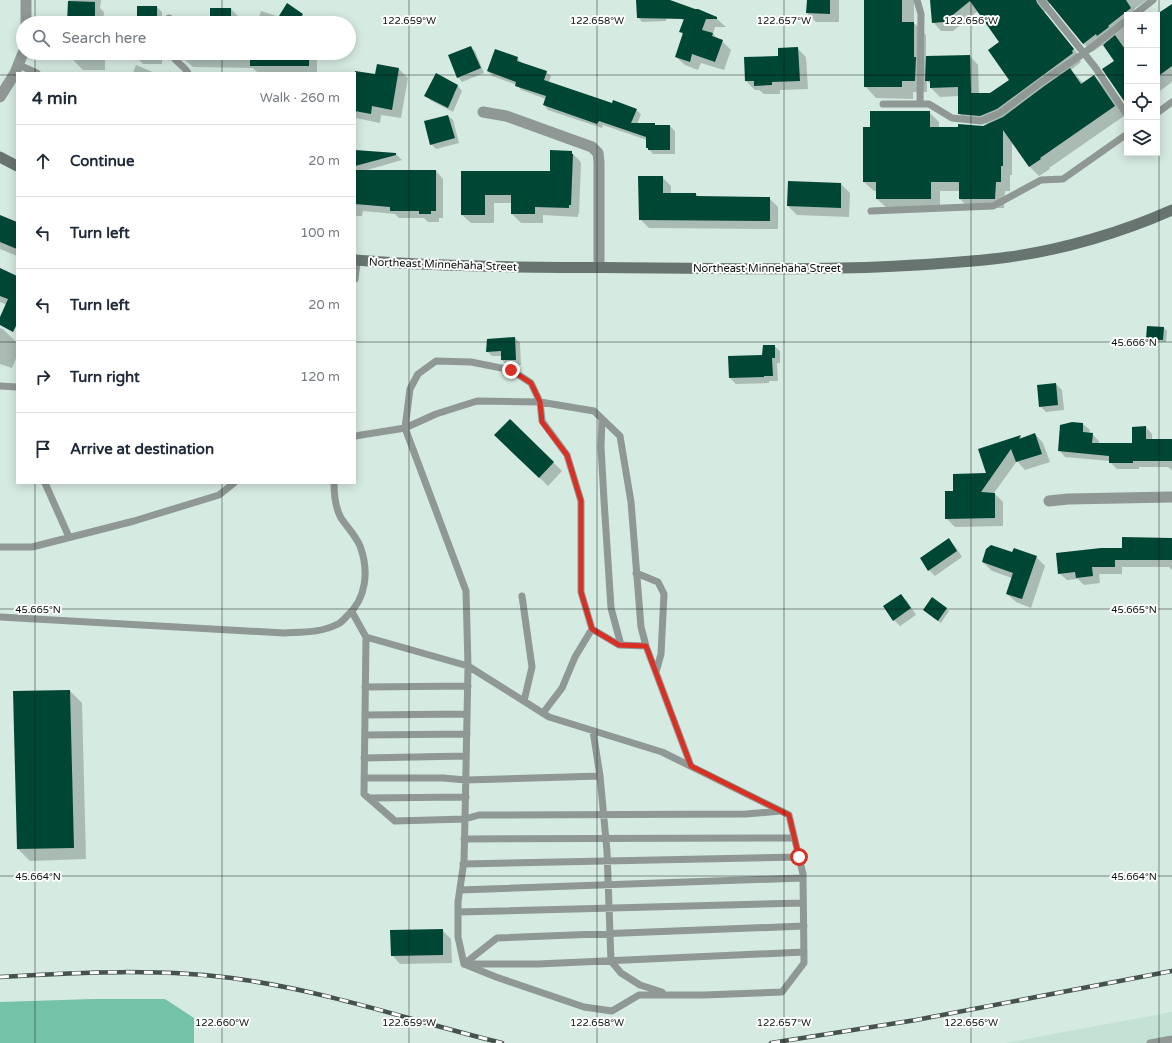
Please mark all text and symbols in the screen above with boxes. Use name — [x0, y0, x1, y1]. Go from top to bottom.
map controls — [1124, 12, 1160, 156]
button: + — [1124, 12, 1160, 48]
text: 122.659°W — [382, 15, 436, 27]
text: 122.658°W — [570, 15, 624, 27]
text: 122.657°W — [757, 15, 811, 27]
text: 122.656°W — [944, 15, 998, 27]
search box — [16, 16, 356, 60]
icon: search — [30, 27, 52, 49]
text: Search here — [62, 29, 146, 47]
button: − — [1124, 48, 1160, 84]
button: locate — [1124, 84, 1160, 120]
text: 4 min — [32, 88, 77, 109]
text: Walk · 260 m — [260, 90, 340, 106]
button: layers — [1124, 120, 1160, 156]
icon: ahead — [32, 150, 54, 172]
text: Continue — [70, 152, 134, 170]
text: 20 m — [308, 153, 340, 169]
icon: left — [32, 222, 54, 244]
text: Turn left — [70, 224, 130, 242]
text: 100 m — [300, 225, 340, 241]
street label: Northeast Minnehaha Street — [369, 255, 517, 274]
street label: Northeast Minnehaha Street — [693, 262, 841, 275]
icon: left — [32, 294, 54, 316]
text: Turn left — [70, 296, 130, 314]
text: 20 m — [308, 297, 340, 313]
text: 45.666°N — [1111, 337, 1157, 349]
route end — [502, 361, 520, 379]
icon: right — [32, 366, 54, 388]
text: Turn right — [70, 368, 140, 386]
text: 120 m — [300, 369, 340, 385]
icon: arrive — [32, 438, 54, 460]
text: Arrive at destination — [70, 440, 214, 458]
text: 45.665°N — [15, 604, 61, 616]
text: 45.665°N — [1111, 604, 1157, 616]
route start — [790, 848, 808, 866]
text: 45.664°N — [15, 871, 61, 883]
text: 45.664°N — [1111, 871, 1157, 883]
text: 122.660°W — [195, 1017, 249, 1029]
text: 122.659°W — [382, 1017, 436, 1029]
text: 122.658°W — [570, 1017, 624, 1029]
text: 122.657°W — [757, 1017, 811, 1029]
text: 122.656°W — [944, 1017, 998, 1029]

